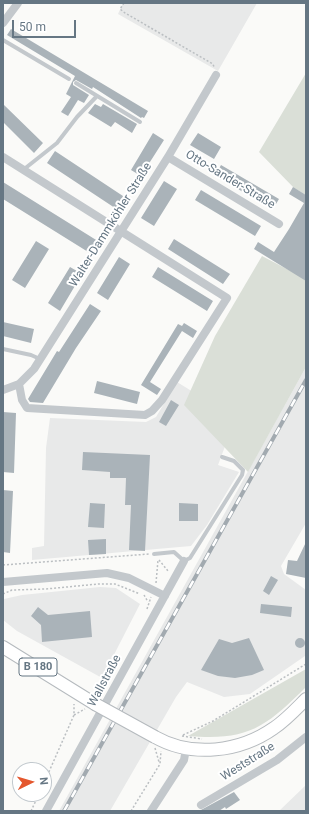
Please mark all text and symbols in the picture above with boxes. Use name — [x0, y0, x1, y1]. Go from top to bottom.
scale bar — [14, 12, 78, 38]
text: 50 m — [19, 20, 46, 34]
street label: Otto-Sander-Straße — [183, 148, 277, 212]
street label: Walter-Dammköhler Straße — [67, 160, 155, 290]
street label: Wallstraße — [85, 653, 125, 709]
road number: B 180 — [19, 658, 57, 676]
street label: Weststraße — [218, 740, 278, 784]
north arrow — [12, 762, 52, 802]
text: N — [37, 777, 50, 785]

